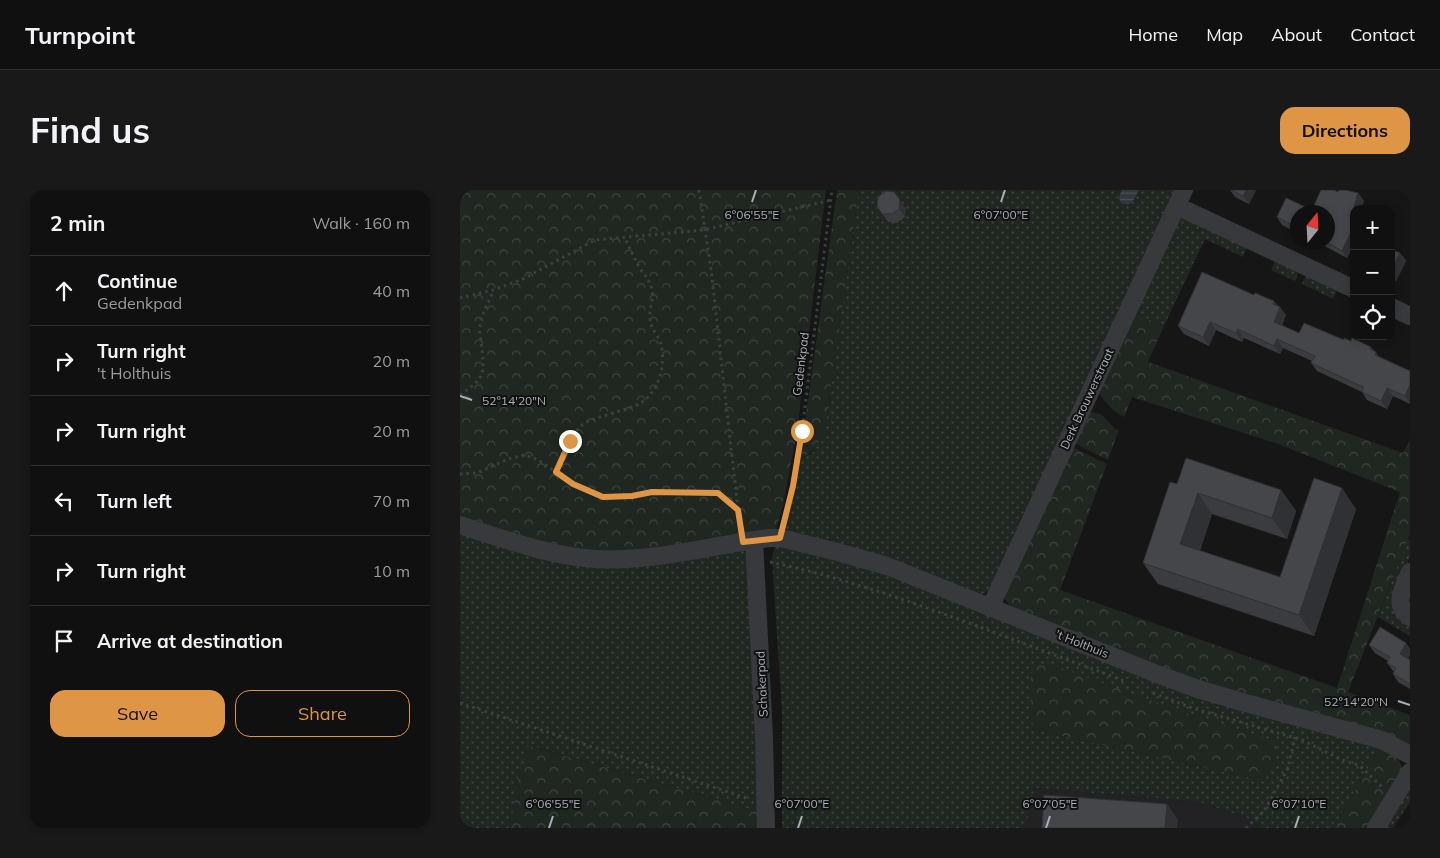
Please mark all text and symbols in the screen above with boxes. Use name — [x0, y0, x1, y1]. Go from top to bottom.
text: Turnpoint — [25, 20, 135, 50]
text: Home — [1128, 23, 1178, 46]
text: Map — [1206, 23, 1243, 46]
text: About — [1271, 23, 1322, 46]
text: Contact — [1350, 23, 1415, 46]
button: Directions — [1280, 107, 1410, 154]
text: Find us — [30, 108, 150, 152]
north arrow — [1290, 205, 1335, 250]
map controls — [1350, 205, 1395, 340]
button: + — [1350, 205, 1395, 250]
text: 6°06'55"E — [725, 207, 779, 222]
text: 6°07'00"E — [974, 207, 1028, 222]
text: 2 min — [50, 210, 105, 236]
text: Walk · 160 m — [312, 213, 410, 233]
button: − — [1350, 250, 1395, 295]
text: Continue — [97, 269, 177, 293]
icon: ahead — [50, 277, 78, 305]
text: 40 m — [373, 281, 410, 301]
text: Gedenkpad — [97, 293, 182, 313]
button: locate — [1350, 295, 1395, 340]
street label: Gedenkpad — [789, 331, 812, 397]
text: Turn right — [97, 339, 186, 363]
street label: Derk Brouwerstraat — [1057, 346, 1116, 452]
icon: right — [50, 347, 78, 375]
text: 20 m — [373, 351, 410, 371]
text: 't Holthuis — [97, 363, 171, 383]
text: 52°14'20"N — [482, 393, 546, 408]
icon: right — [50, 417, 78, 445]
text: Turn right — [97, 419, 186, 443]
route start — [791, 420, 814, 443]
text: 20 m — [373, 421, 410, 441]
route end — [559, 430, 582, 453]
icon: left — [50, 487, 78, 515]
text: Turn left — [97, 489, 172, 513]
text: 70 m — [373, 491, 410, 511]
icon: right — [50, 557, 78, 585]
text: Turn right — [97, 559, 186, 583]
text: 10 m — [373, 561, 410, 581]
street label: 't Holthuis — [1053, 626, 1111, 661]
icon: arrive — [50, 627, 78, 655]
text: Arrive at destination — [97, 629, 283, 653]
street label: Schakerpad — [752, 651, 771, 717]
button: Save — [50, 690, 225, 737]
button: Share — [235, 690, 410, 737]
text: 52°14'20"N — [1324, 694, 1388, 709]
text: 6°06'55"E — [526, 796, 580, 811]
text: 6°07'00"E — [775, 796, 829, 811]
text: 6°07'05"E — [1023, 796, 1077, 811]
text: 6°07'10"E — [1272, 796, 1326, 811]

